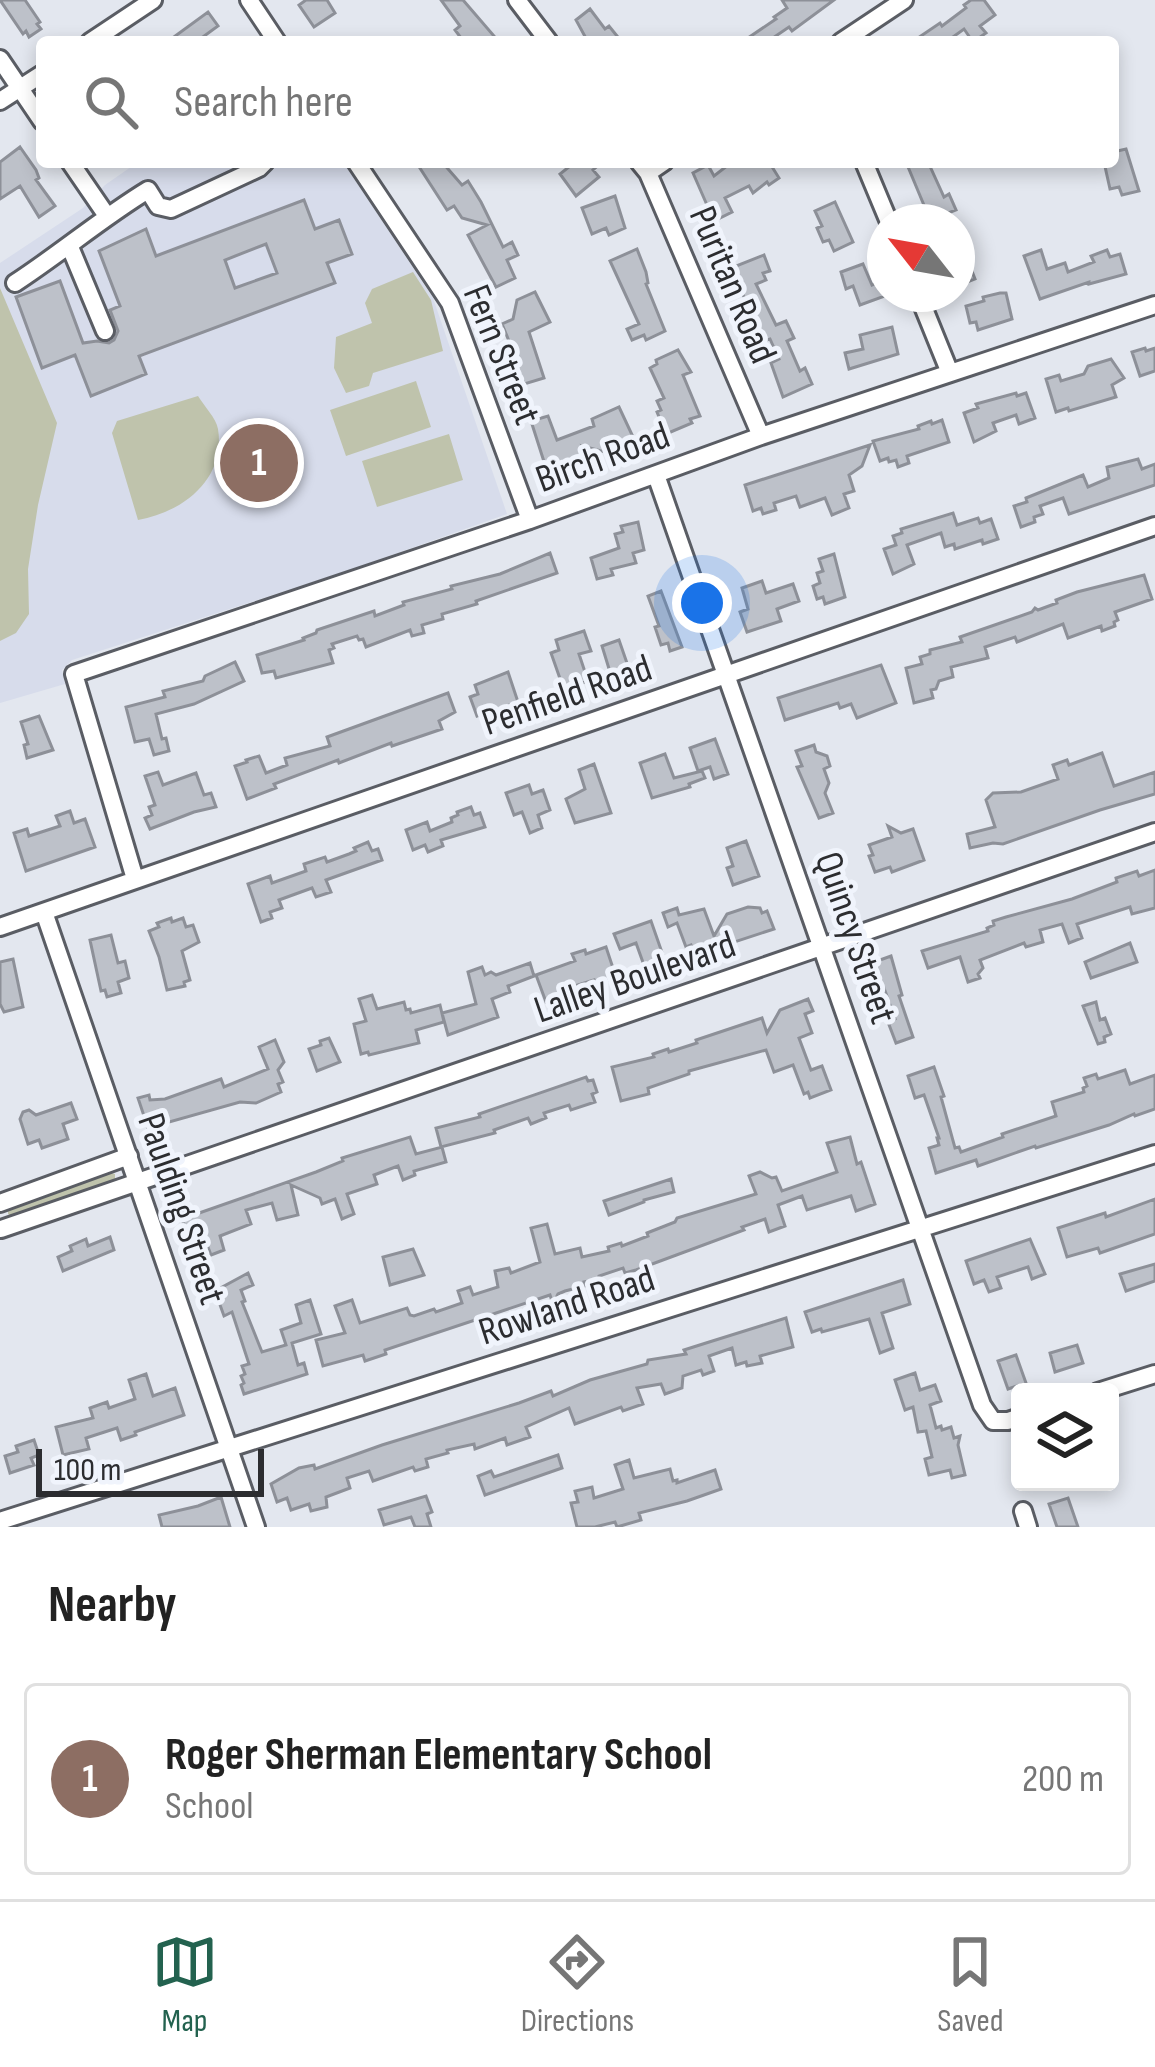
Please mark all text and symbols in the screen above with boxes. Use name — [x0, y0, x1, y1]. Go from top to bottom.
search box — [36, 36, 1119, 168]
icon: search — [78, 69, 144, 135]
text: Search here — [174, 75, 353, 130]
street label: Puritan Road — [678, 200, 786, 370]
north arrow — [867, 204, 975, 312]
street label: Fern Street — [452, 278, 550, 432]
street label: Birch Road — [530, 412, 676, 504]
pin: 1 — [220, 418, 298, 508]
your location — [672, 573, 732, 633]
street label: Penfield Road — [476, 645, 658, 747]
street label: Quincy Street — [804, 846, 906, 1030]
street label: Lalley Boulevard — [528, 922, 742, 1034]
street label: Paulding Street — [126, 1107, 236, 1311]
street label: Rowland Road — [473, 1256, 661, 1356]
map controls — [1011, 1383, 1119, 1491]
button: layers — [1011, 1383, 1119, 1491]
scale bar — [36, 1443, 264, 1496]
text: 100 m — [54, 1450, 121, 1490]
text: Nearby — [48, 1575, 177, 1636]
text: Roger Sherman Elementary School — [165, 1728, 712, 1783]
text: 1 — [82, 1756, 98, 1803]
text: 200 m — [1022, 1756, 1104, 1803]
text: School — [165, 1783, 254, 1830]
tab: Map — [152, 1929, 218, 2041]
tab: Directions — [521, 1929, 634, 2041]
tab: Saved — [937, 1929, 1003, 2041]

